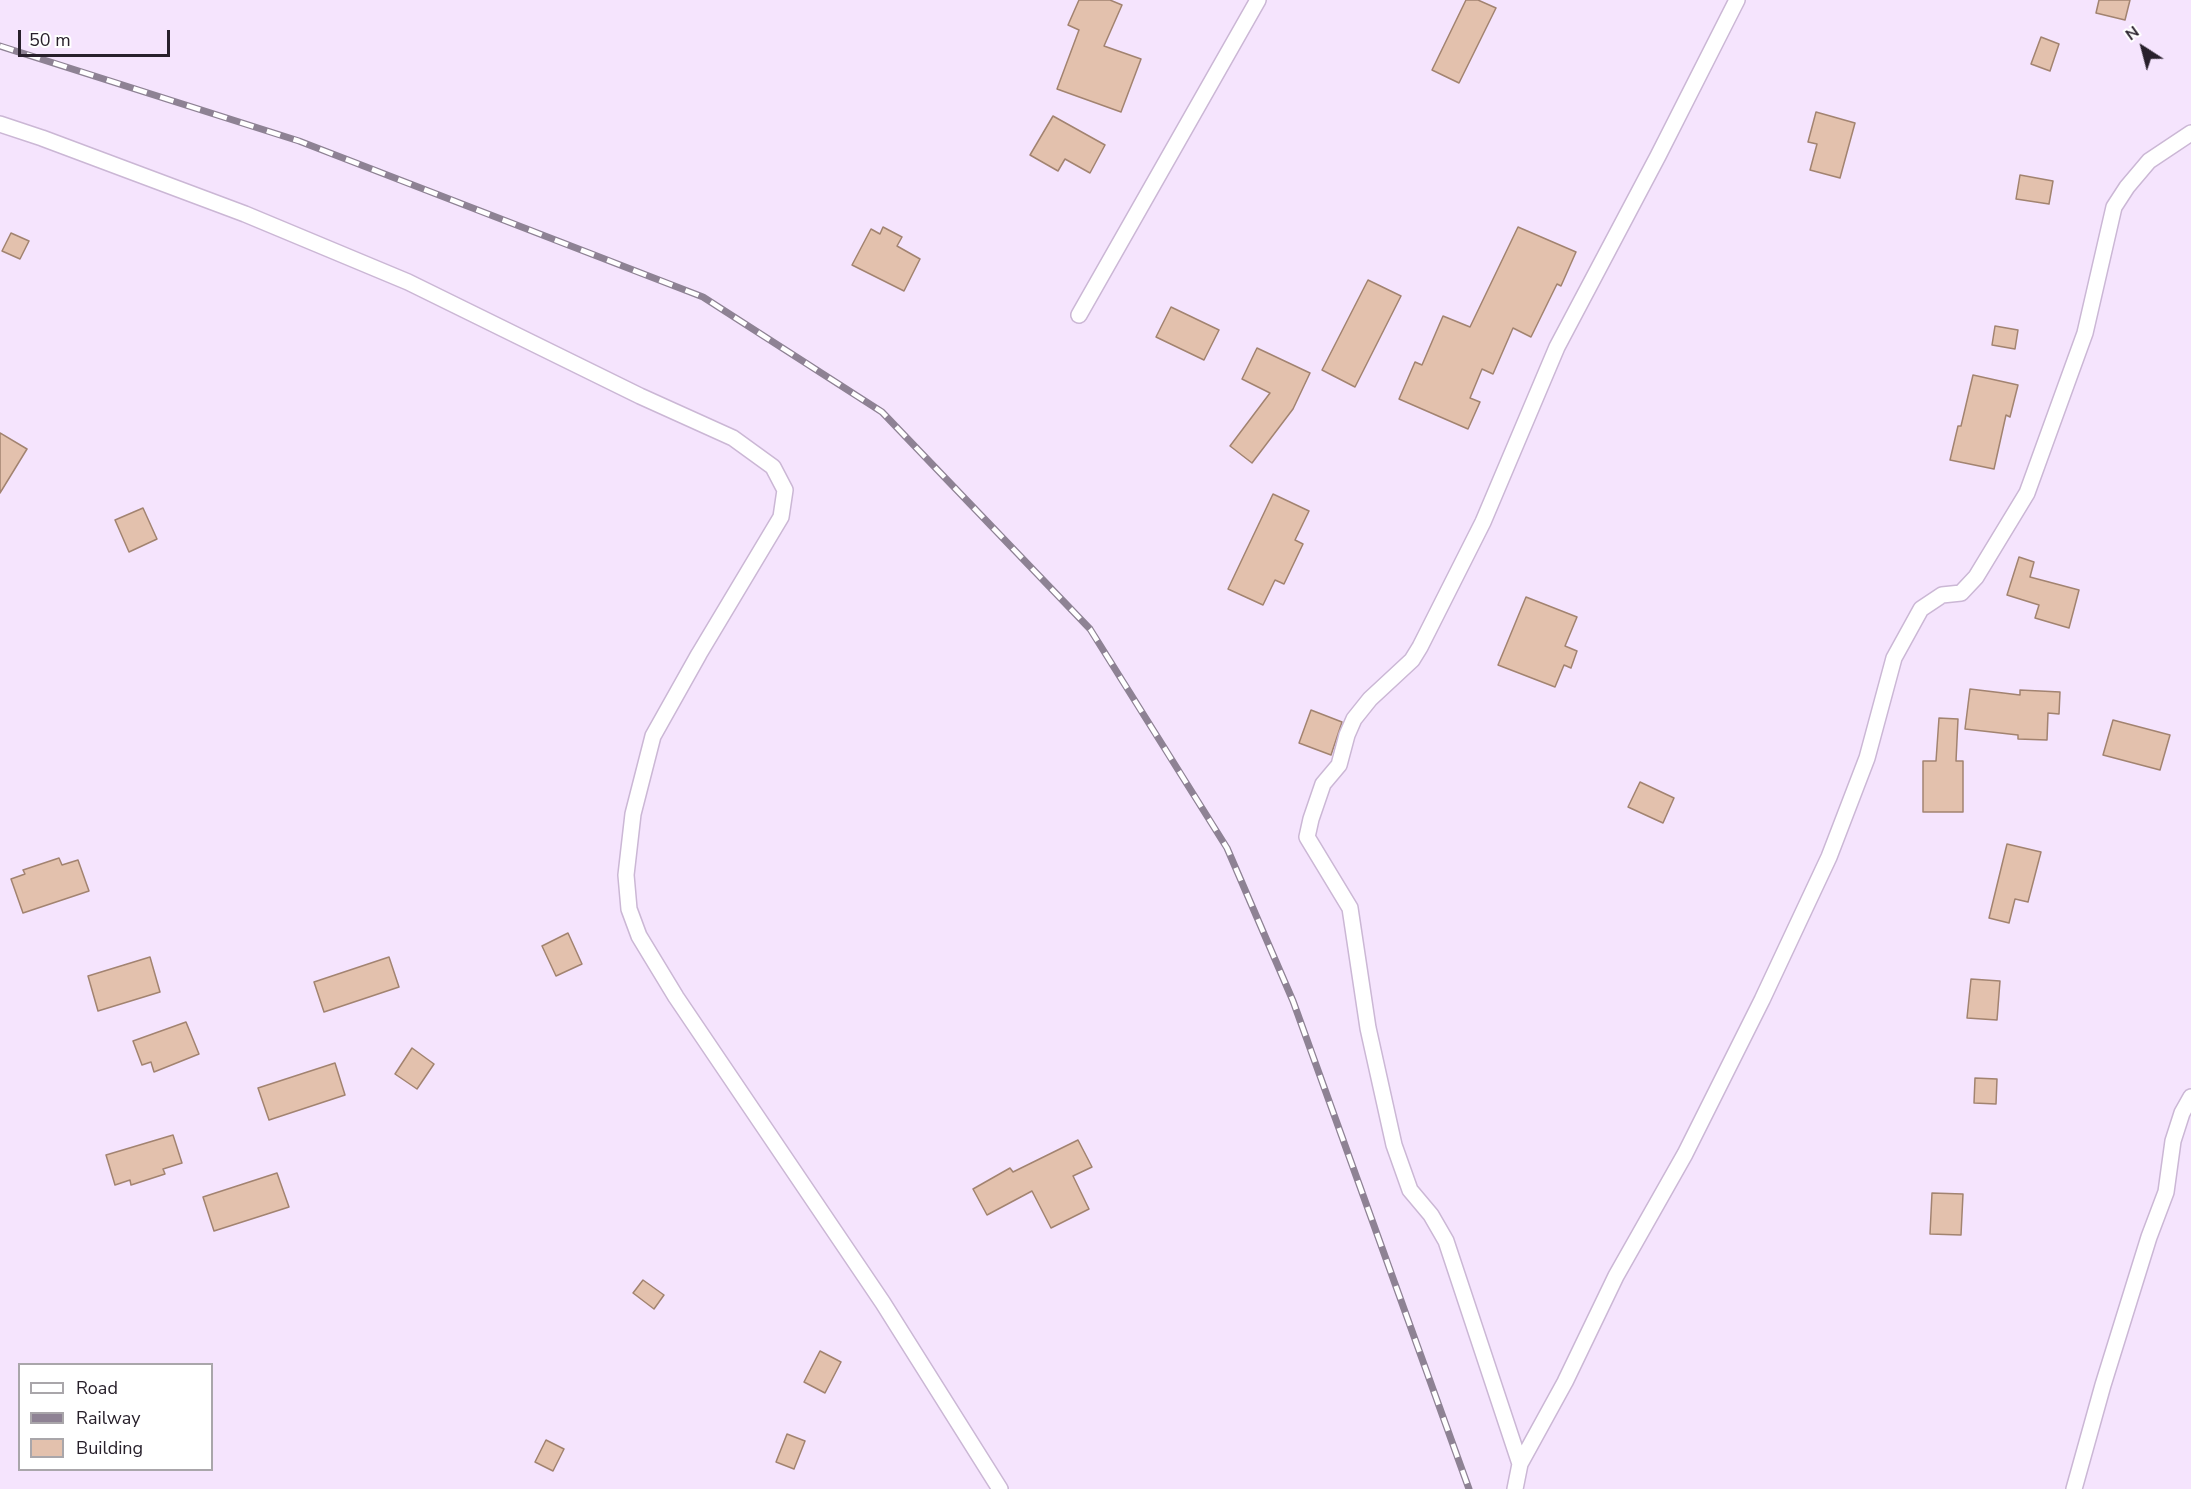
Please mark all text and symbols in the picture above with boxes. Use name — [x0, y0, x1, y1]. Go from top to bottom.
scale bar — [21, 18, 172, 56]
north arrow — [2113, 18, 2173, 78]
text: N — [2121, 21, 2144, 46]
text: 50 m — [29, 28, 71, 52]
legend — [18, 1363, 213, 1471]
text: Road — [76, 1376, 118, 1400]
text: Railway — [76, 1406, 141, 1430]
text: Building — [76, 1436, 143, 1460]

